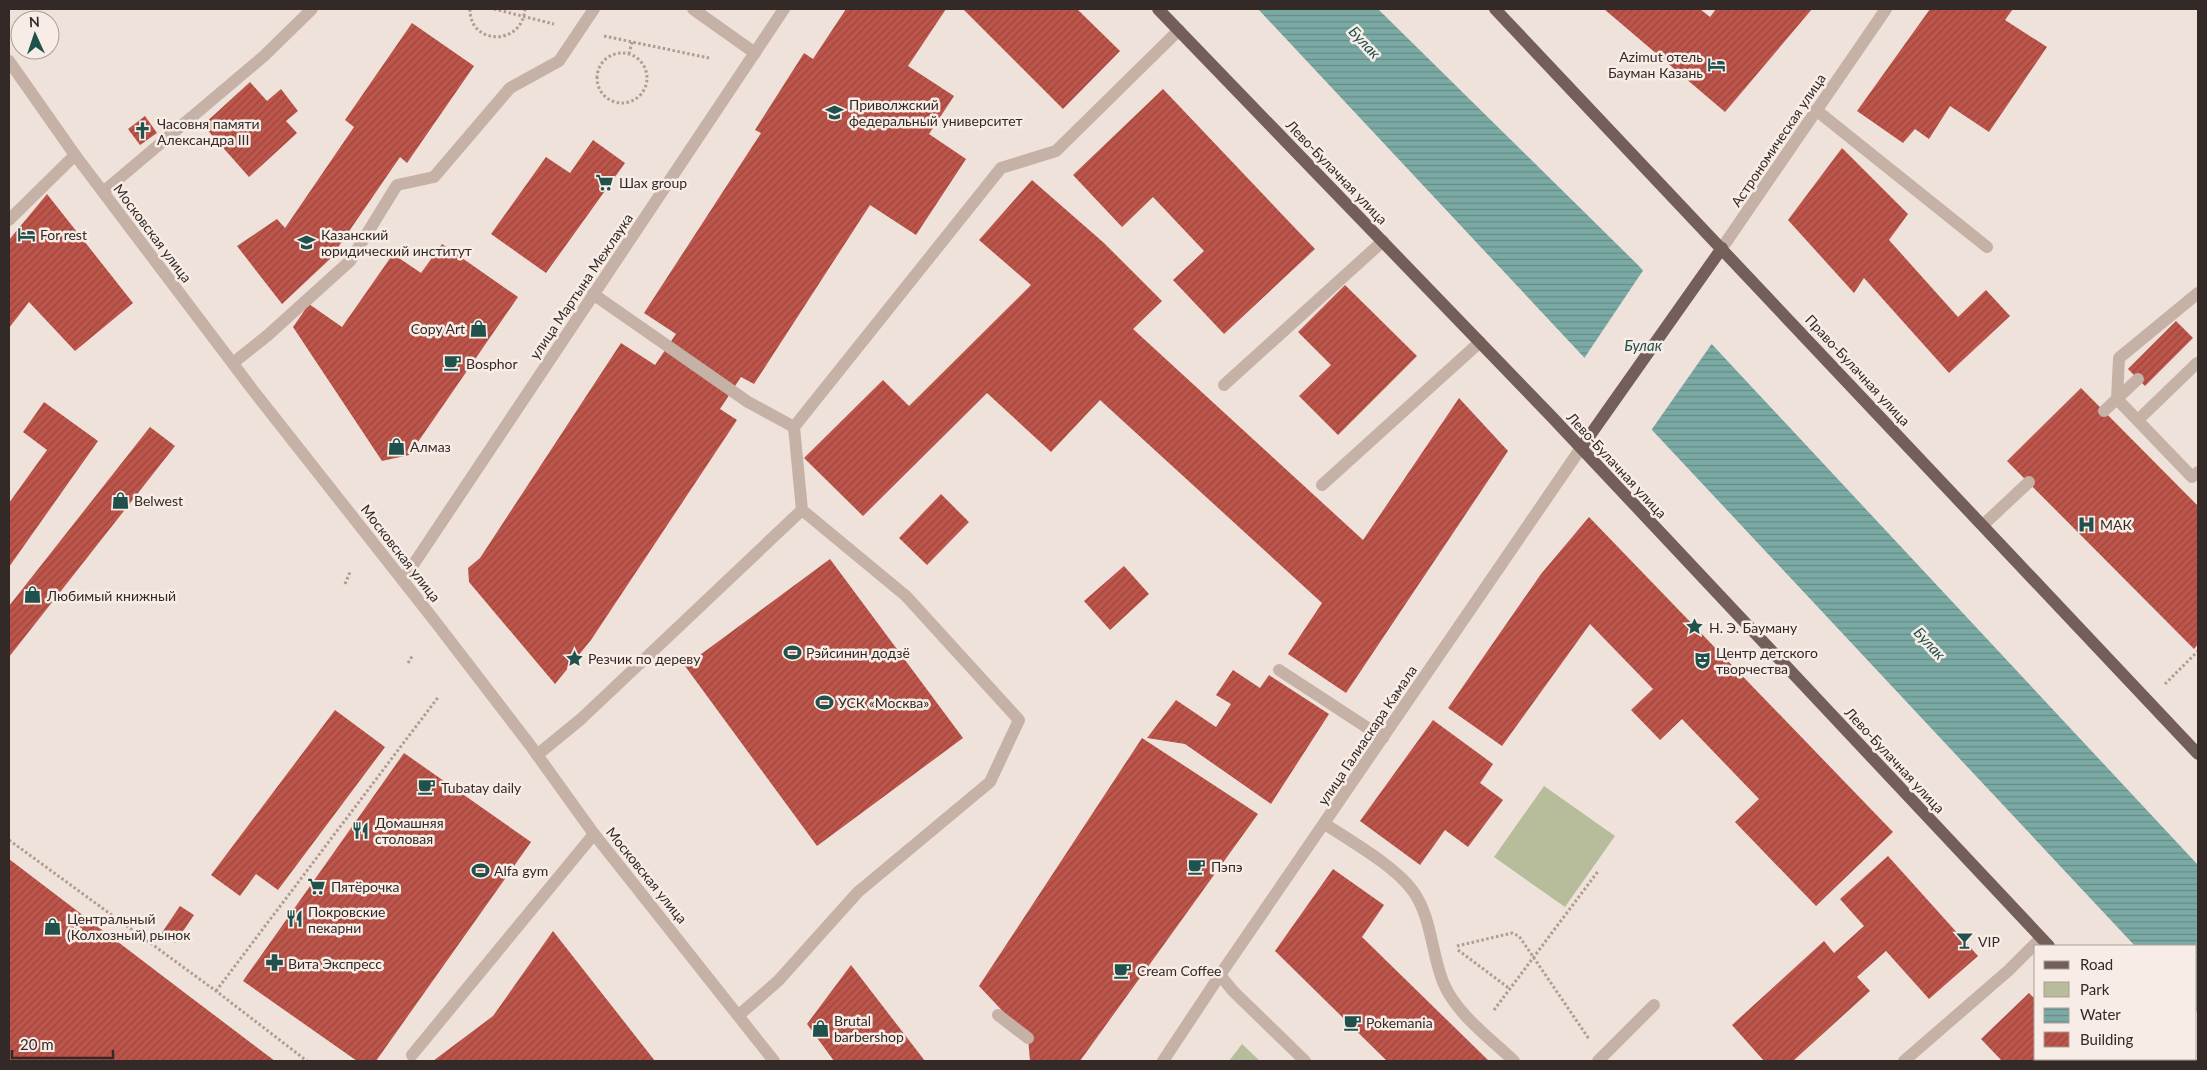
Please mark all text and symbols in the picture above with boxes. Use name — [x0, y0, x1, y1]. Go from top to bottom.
north arrow — [10, 10, 60, 60]
text: N — [28, 13, 40, 30]
water label: Булак — [1346, 22, 1385, 62]
place label: Azimut отель Бауман Казань — [1608, 48, 1703, 81]
hotel icon: Azimut отель Бауман Казань — [1707, 54, 1727, 74]
street label: Астрономическая улица — [1727, 70, 1829, 210]
place label: Приволжский федеральный университет — [849, 96, 1023, 129]
school or university icon: Приволжский федеральный университет — [825, 102, 845, 122]
place label: Часовня памяти Александра III — [157, 115, 260, 148]
street label: Лево-Булачная улица — [1282, 116, 1391, 228]
church icon: Часовня памяти Александра III — [133, 121, 153, 141]
supermarket icon: Шах group — [595, 172, 615, 192]
place label: Шах group — [619, 174, 687, 191]
street label: Московская улица — [110, 180, 196, 286]
street label: улица Мартына Межлаука — [526, 210, 636, 362]
hotel icon: For rest — [16, 224, 36, 244]
place label: For rest — [40, 226, 87, 243]
place label: Казанский юридический институт — [321, 226, 472, 259]
school or university icon: Казанский юридический институт — [297, 232, 317, 252]
street label: Право-Булачная улица — [1802, 311, 1914, 429]
shop icon: Copy Art — [469, 318, 489, 338]
place label: Copy Art — [411, 320, 465, 337]
water label: Булак — [1624, 336, 1663, 354]
cafe icon: Bosphor — [442, 353, 462, 373]
place label: Bosphor — [466, 355, 518, 372]
street label: Лево-Булачная улица — [1563, 408, 1670, 521]
shop icon: Алмаз — [386, 436, 406, 456]
place label: Алмаз — [410, 438, 451, 455]
shop icon: Belwest — [110, 490, 130, 510]
place label: Belwest — [134, 492, 183, 509]
street label: Московская улица — [358, 501, 444, 605]
hospital icon: МАК — [2076, 514, 2096, 534]
place label: МАК — [2100, 516, 2132, 533]
shop icon: Любимый книжный — [23, 585, 43, 605]
place label: Любимый книжный — [46, 587, 176, 604]
place icon: Н. Э. Бауману — [1685, 617, 1705, 637]
place label: Н. Э. Бауману — [1709, 619, 1798, 636]
water label: Булак — [1911, 623, 1950, 663]
sports icon: Рэйсинин додзё — [782, 642, 802, 662]
place label: Рэйсинин додзё — [806, 644, 910, 661]
place label: Центр детского творчества — [1716, 644, 1818, 677]
place icon: Резчик по дереву — [564, 648, 584, 668]
place label: Резчик по дереву — [588, 650, 701, 667]
theatre icon: Центр детского творчества — [1692, 650, 1712, 670]
street label: улица Галиаскара Камала — [1314, 662, 1420, 808]
sports icon: УСК «Москва» — [814, 692, 834, 712]
place label: УСК «Москва» — [838, 694, 929, 711]
street label: Лево-Булачная улица — [1841, 703, 1948, 816]
cafe icon: Tubatay daily — [417, 777, 437, 797]
place label: Tubatay daily — [441, 779, 522, 796]
place label: Домашняя столовая — [375, 814, 444, 847]
restaurant icon: Домашняя столовая — [351, 820, 371, 840]
street label: Московская улица — [603, 823, 691, 927]
cafe icon: Пэпэ — [1187, 856, 1207, 876]
place label: Пэпэ — [1211, 858, 1243, 875]
sports icon: Alfa gym — [470, 860, 490, 880]
place label: Alfa gym — [494, 862, 548, 879]
supermarket icon: Пятёрочка — [307, 876, 327, 896]
place label: Пятёрочка — [331, 878, 399, 895]
place label: Покровские пекарни — [308, 903, 385, 936]
restaurant icon: Покровские пекарни — [284, 909, 304, 929]
place label: Центральный (Колхозный) рынок — [67, 910, 191, 943]
shop icon: Центральный (Колхозный) рынок — [43, 916, 63, 936]
bar icon: VIP — [1954, 931, 1974, 951]
place label: VIP — [1978, 933, 2000, 950]
legend — [2034, 945, 2197, 1060]
pharmacy icon: Вита Экспресс — [264, 953, 284, 973]
place label: Вита Экспресс — [288, 955, 382, 972]
text: Road — [2080, 955, 2113, 973]
cafe icon: Cream Coffee — [1113, 960, 1133, 980]
place label: Cream Coffee — [1137, 962, 1221, 979]
text: Park — [2080, 980, 2110, 998]
text: Water — [2080, 1005, 2121, 1023]
place label: Brutal barbershop — [834, 1012, 904, 1045]
cafe icon: Pokemania — [1342, 1012, 1362, 1032]
place label: Pokemania — [1366, 1014, 1433, 1031]
shop icon: Brutal barbershop — [810, 1018, 830, 1038]
scale bar — [12, 1028, 114, 1060]
text: Building — [2080, 1030, 2133, 1048]
text: 20 m — [20, 1035, 54, 1053]

